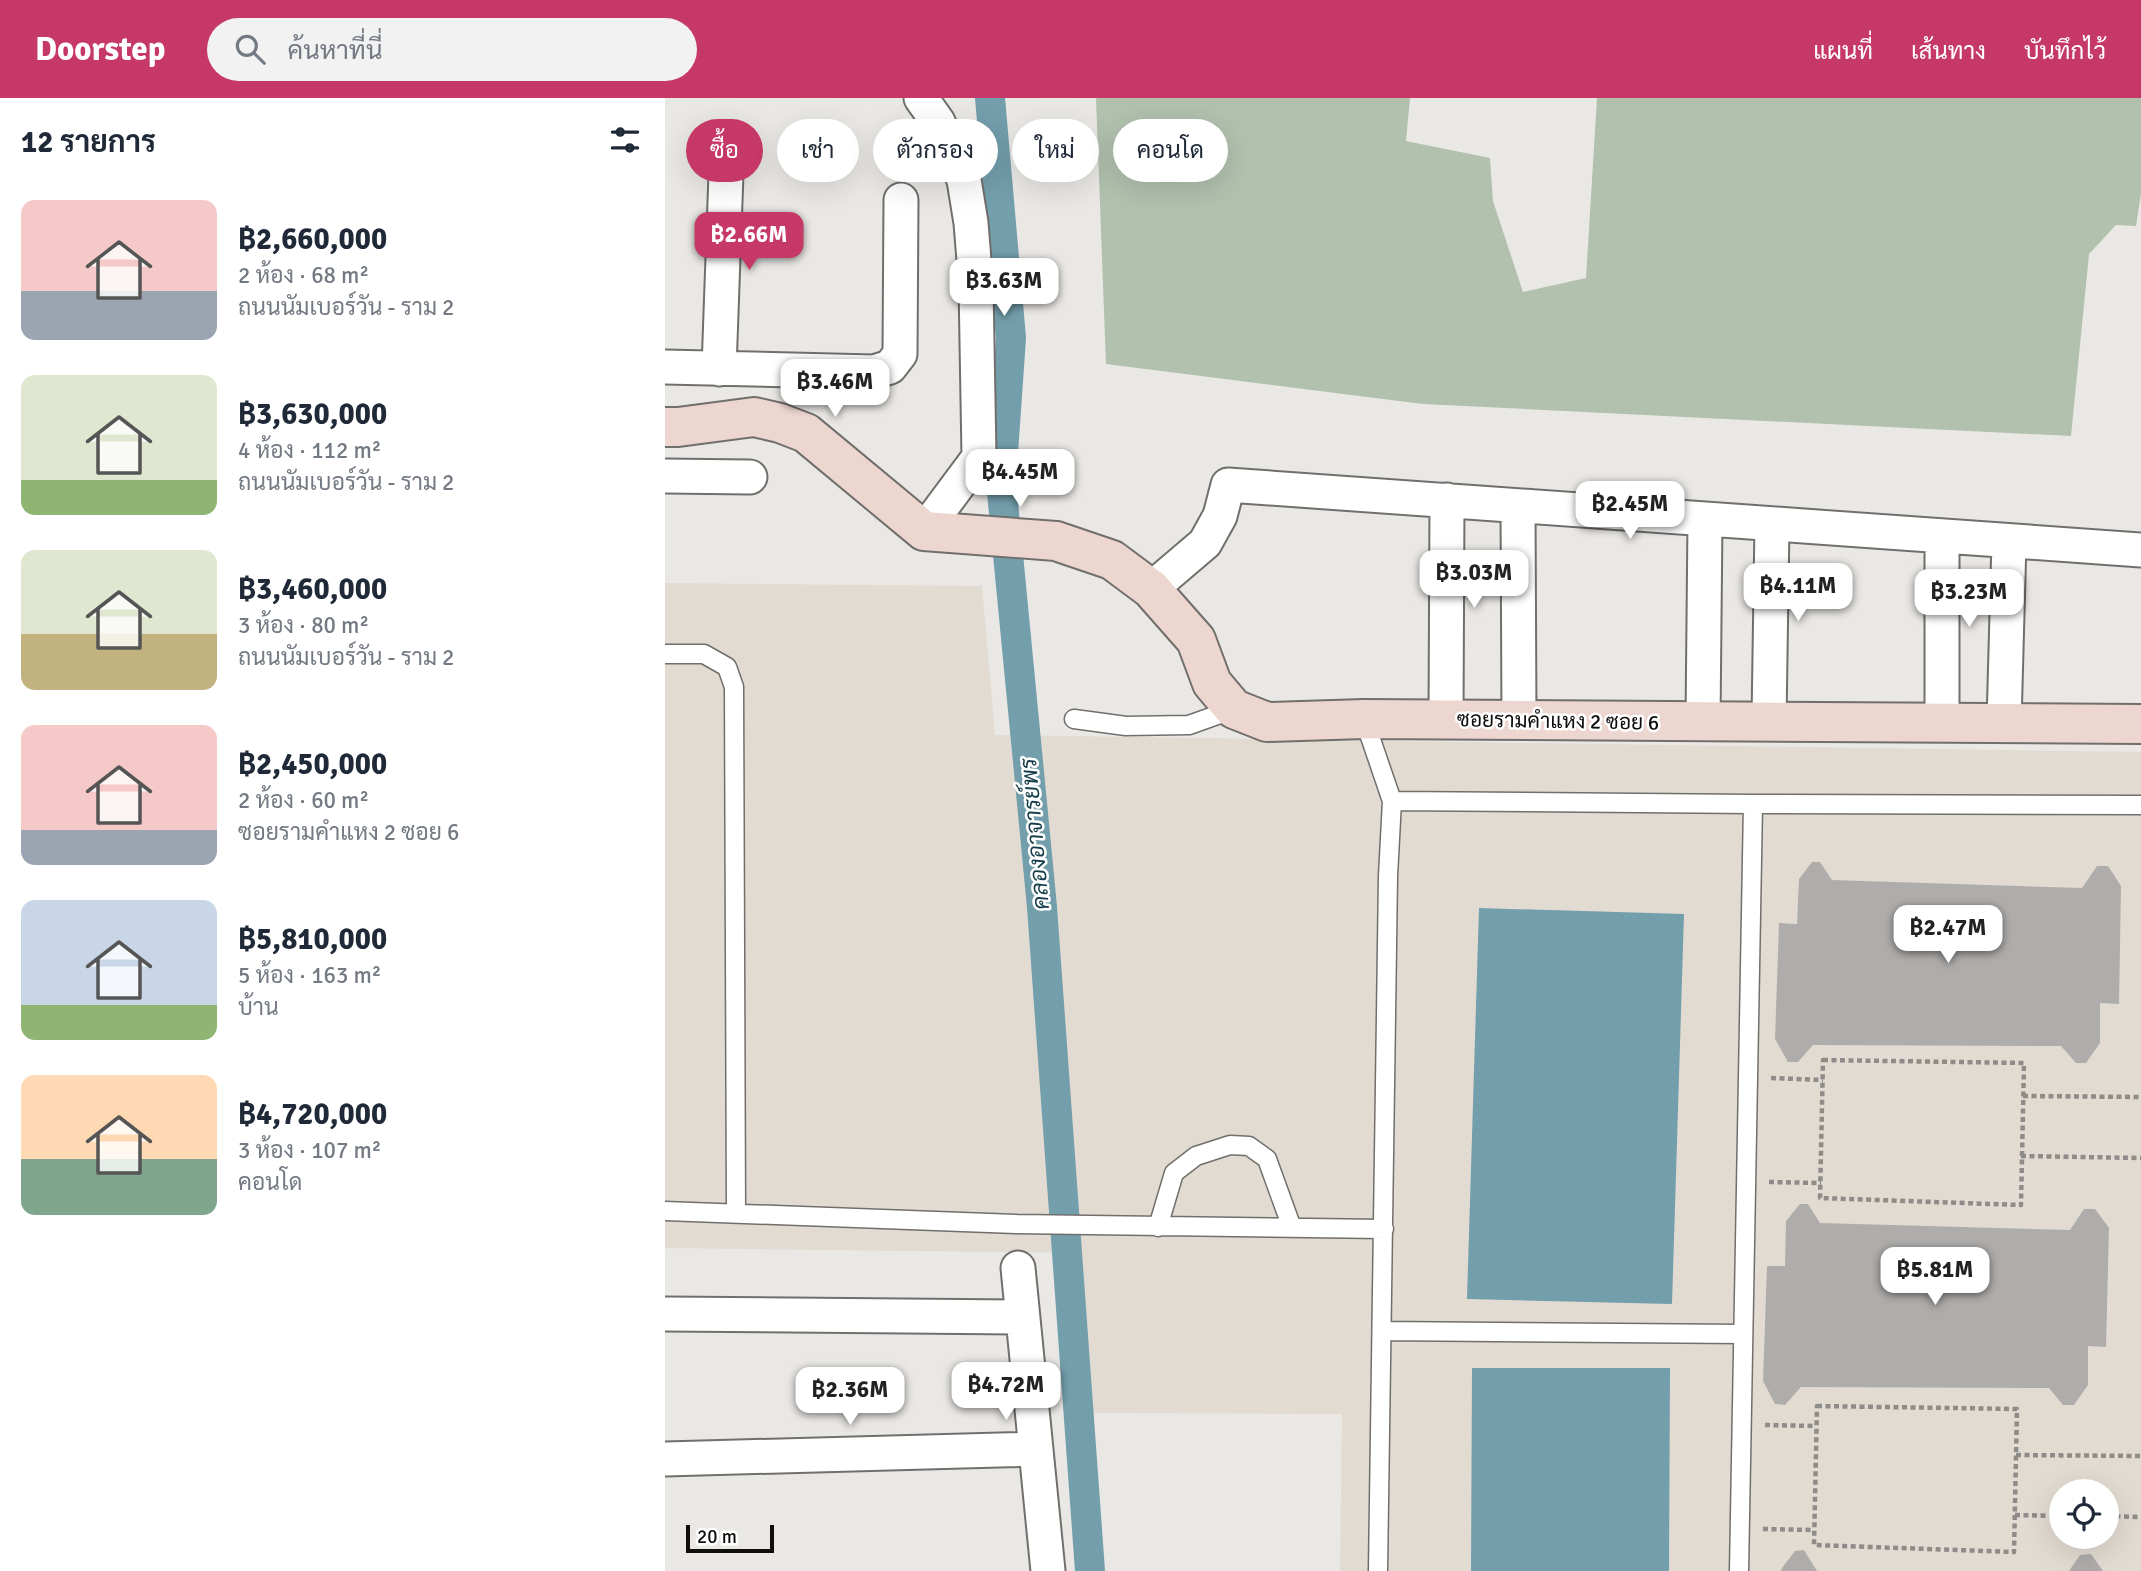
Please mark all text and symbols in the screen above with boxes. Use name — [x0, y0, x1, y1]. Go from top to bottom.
search box — [207, 18, 697, 81]
text: Doorstep — [35, 29, 165, 70]
icon: search — [231, 30, 269, 68]
text: ค้นหาที่นี่ — [287, 35, 382, 67]
text: แผนที่ — [1813, 36, 1873, 66]
text: เส้นทาง — [1911, 36, 1986, 66]
text: บันทึกไว้ — [2024, 36, 2106, 66]
chip: ซื้อ — [686, 119, 763, 182]
chip: เช่า — [777, 119, 859, 182]
chip: ตัวกรอง — [873, 119, 998, 182]
chip: ใหม่ — [1012, 119, 1099, 182]
chip: คอนโด — [1113, 119, 1228, 182]
icon: filters — [606, 121, 644, 159]
text: 12 รายการ — [21, 124, 156, 161]
pin: ฿2.66M — [692, 212, 806, 272]
text: ฿2.66M — [711, 220, 787, 249]
text: ฿2,660,000 — [238, 221, 387, 258]
icon: home — [77, 228, 161, 312]
pin: ฿3.63M — [947, 258, 1061, 318]
text: 2 ห้อง · 68 m² — [238, 261, 369, 290]
text: ฿3.63M — [966, 266, 1042, 295]
text: ถนนนัมเบอร์วัน - ราม 2 — [238, 293, 455, 322]
pin: ฿3.46M — [778, 360, 892, 419]
text: ฿3.46M — [797, 367, 873, 396]
text: ฿3,630,000 — [238, 396, 387, 433]
icon: home — [77, 403, 161, 487]
text: 4 ห้อง · 112 m² — [238, 436, 382, 465]
pin: ฿4.45M — [963, 450, 1077, 509]
text: ฿4.45M — [982, 457, 1058, 486]
text: ถนนนัมเบอร์วัน - ราม 2 — [238, 468, 455, 497]
pin: ฿2.45M — [1573, 482, 1687, 541]
text: ฿2.45M — [1592, 489, 1668, 518]
pin: ฿3.03M — [1417, 550, 1531, 610]
text: ฿3.03M — [1436, 558, 1512, 587]
pin: ฿4.11M — [1741, 564, 1855, 623]
pin: ฿3.23M — [1912, 570, 2026, 629]
text: ฿3,460,000 — [238, 571, 387, 608]
text: ฿4.11M — [1760, 571, 1836, 600]
text: ฿3.23M — [1931, 577, 2007, 606]
icon: home — [77, 578, 161, 662]
text: 3 ห้อง · 80 m² — [238, 611, 369, 640]
text: ถนนนัมเบอร์วัน - ราม 2 — [238, 643, 455, 672]
street label: ซอยรามคำแหง 2 ซอย 6 — [1457, 706, 1659, 736]
text: ฿2,450,000 — [238, 746, 387, 783]
icon: home — [77, 753, 161, 837]
water label: คลองอาจารย์พร — [1012, 756, 1056, 911]
text: 2 ห้อง · 60 m² — [238, 786, 369, 815]
text: ซอยรามคำแหง 2 ซอย 6 — [238, 818, 460, 847]
pin: ฿2.47M — [1891, 906, 2005, 965]
text: ฿2.47M — [1910, 913, 1986, 942]
text: ฿5,810,000 — [238, 921, 387, 958]
icon: home — [77, 928, 161, 1012]
text: 5 ห้อง · 163 m² — [238, 961, 382, 990]
text: บ้าน — [238, 993, 279, 1022]
text: ฿4,720,000 — [238, 1096, 387, 1133]
icon: home — [77, 1103, 161, 1187]
text: 3 ห้อง · 107 m² — [238, 1136, 382, 1165]
text: คอนโด — [238, 1168, 302, 1197]
pin: ฿5.81M — [1878, 1248, 1992, 1307]
text: ฿5.81M — [1897, 1255, 1973, 1284]
pin: ฿4.72M — [949, 1362, 1063, 1422]
pin: ฿2.36M — [793, 1368, 907, 1427]
text: ฿4.72M — [968, 1370, 1044, 1399]
text: ฿2.36M — [812, 1375, 888, 1404]
map controls — [2049, 1479, 2119, 1549]
button: locate — [2049, 1479, 2119, 1549]
scale bar — [686, 1522, 773, 1554]
text: 20 m — [697, 1525, 737, 1549]

